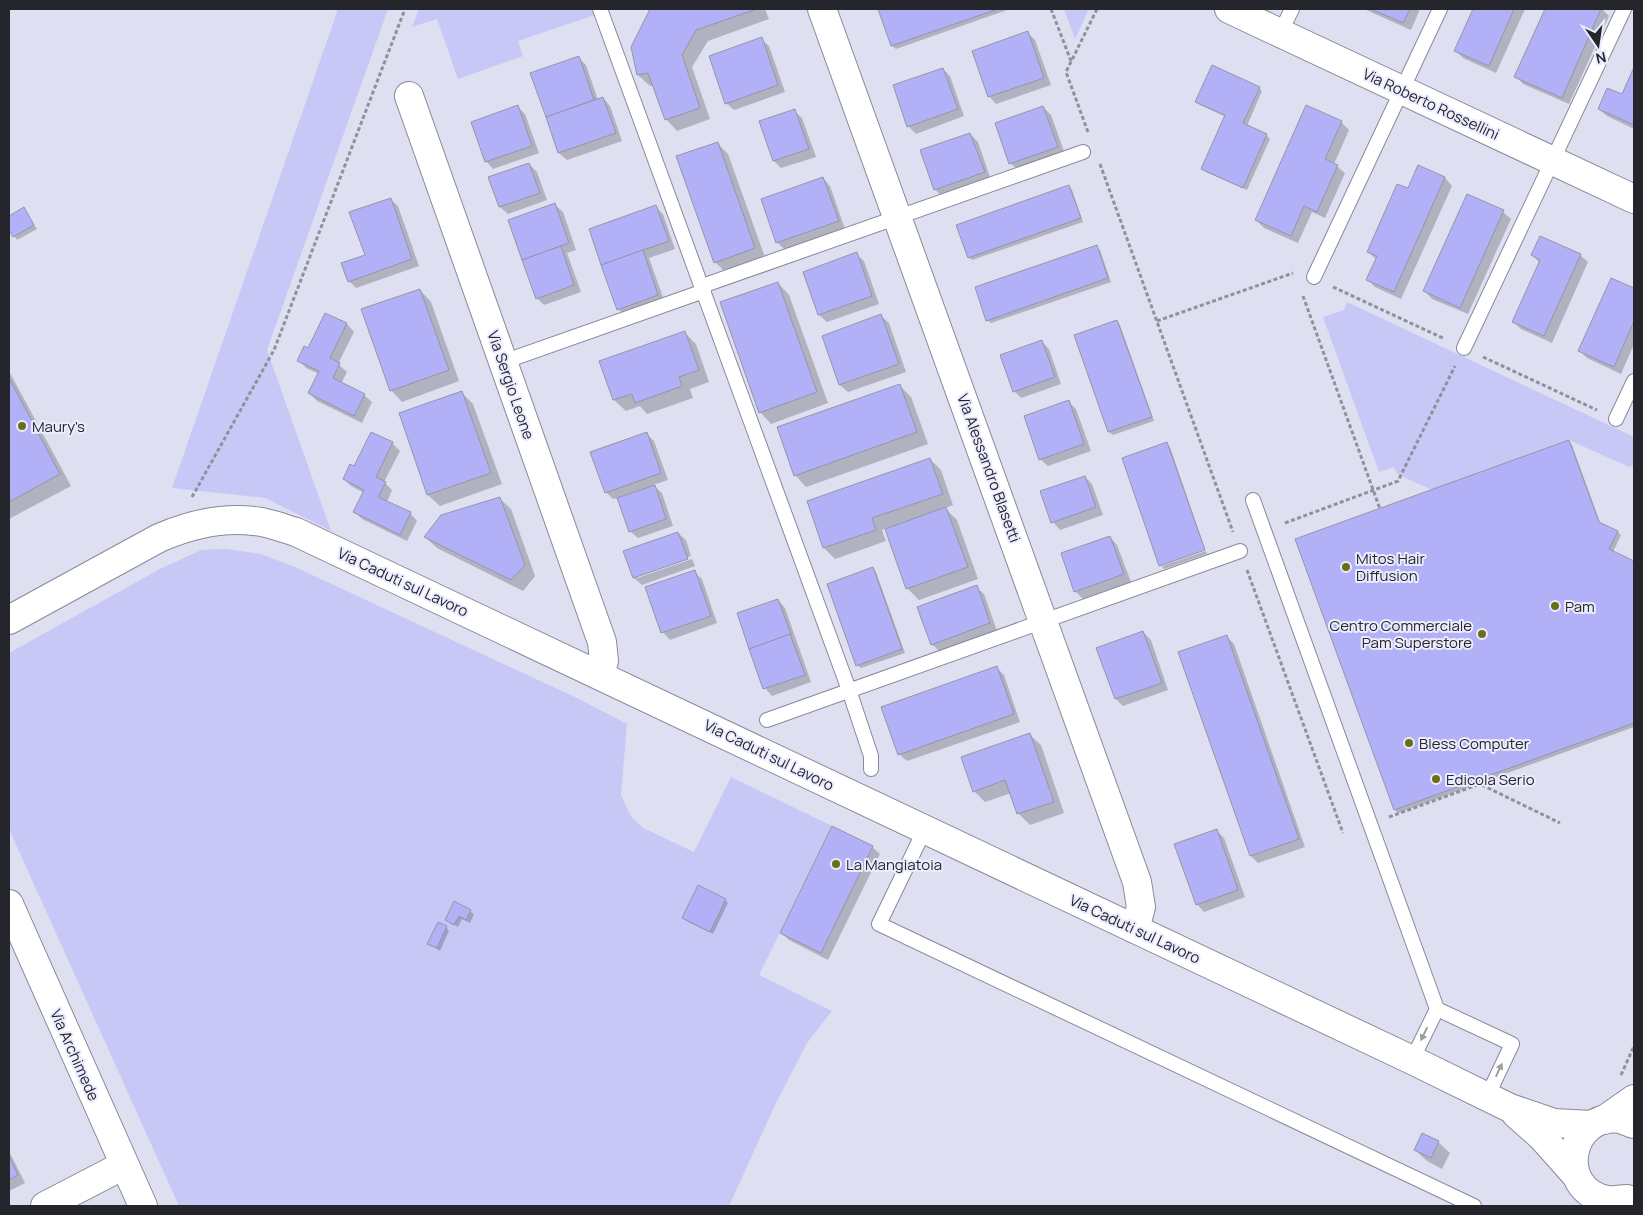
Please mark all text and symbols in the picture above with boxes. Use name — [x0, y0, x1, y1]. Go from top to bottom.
north arrow — [1573, 20, 1623, 70]
text: N — [1594, 48, 1608, 69]
street label: Via Roberto Rossellini — [1359, 63, 1503, 145]
street label: Via Sergio Leone — [483, 328, 540, 442]
street label: Via Alessandro Blasetti — [952, 391, 1026, 545]
place label: Maury's — [32, 416, 85, 437]
marker: Maury's — [16, 420, 28, 432]
street label: Via Caduti sul Lavoro — [334, 542, 472, 622]
place label: Mitos Hair Diffusion — [1356, 548, 1426, 586]
marker: Mitos Hair Diffusion — [1340, 561, 1352, 573]
place label: Pam — [1565, 596, 1595, 617]
marker: Pam — [1549, 600, 1561, 612]
place label: Centro Commerciale Pam Superstore — [1329, 615, 1472, 653]
marker: Centro Commerciale Pam Superstore — [1476, 628, 1488, 640]
street label: Via Caduti sul Lavoro — [700, 714, 838, 796]
place label: Bless Computer — [1419, 733, 1530, 754]
marker: Bless Computer — [1403, 737, 1415, 749]
place label: Edicola Serio — [1446, 769, 1535, 790]
marker: Edicola Serio — [1430, 773, 1442, 785]
place label: La Mangiatoia — [846, 854, 942, 875]
marker: La Mangiatoia — [830, 858, 842, 870]
street label: Via Caduti sul Lavoro — [1066, 889, 1204, 969]
street label: Via Archimede — [45, 1006, 105, 1104]
one-way arrow — [1420, 1027, 1428, 1042]
one-way arrow — [1496, 1063, 1504, 1077]

